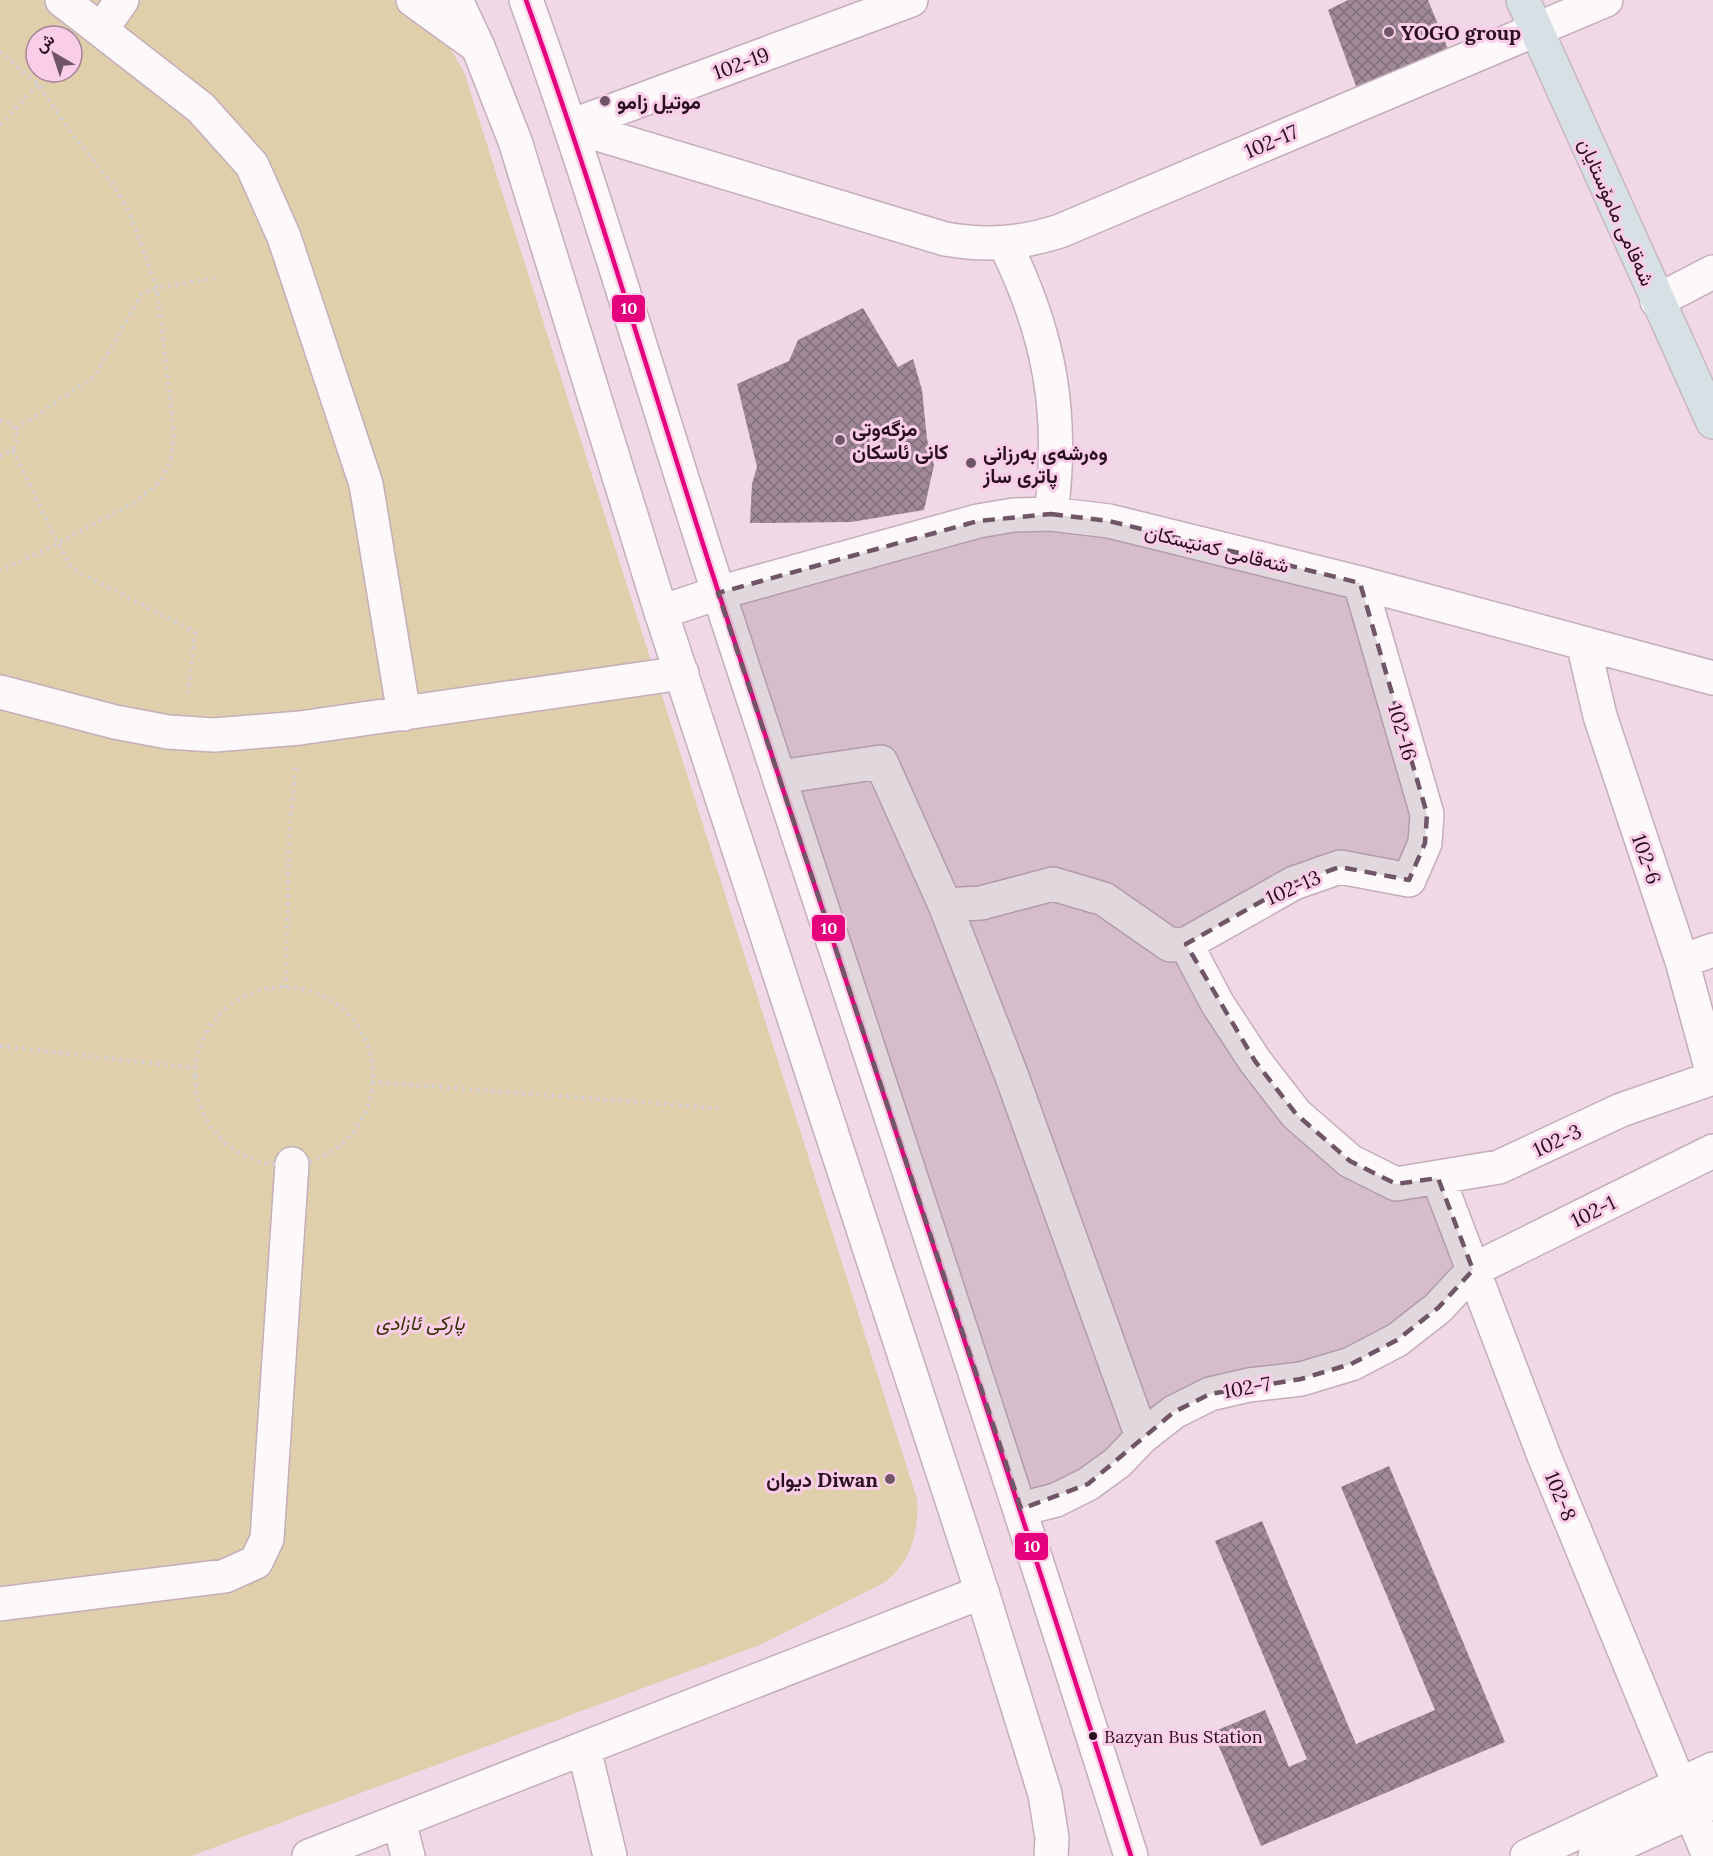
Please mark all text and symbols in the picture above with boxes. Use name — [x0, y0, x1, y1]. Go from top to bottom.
place label: YOGO group — [1401, 20, 1521, 45]
north arrow — [24, 24, 84, 84]
marker: YOGO group — [1382, 25, 1396, 39]
text: ش — [31, 29, 58, 56]
street label: 102-19 — [709, 41, 773, 85]
place label: موتيل زامو — [617, 89, 701, 115]
marker: موتيل زامو — [598, 94, 612, 108]
street label: 102-17 — [1240, 119, 1302, 163]
street label: شەقامی مامۆستایان — [1572, 134, 1661, 290]
line badge: 10 — [611, 294, 646, 323]
text: 10 — [621, 298, 637, 318]
place label: مزگەوتی کانی ئاسکان — [852, 416, 948, 464]
marker: مزگەوتی کانی ئاسکان — [833, 433, 847, 447]
place label: وەرشەی بەرزانی پاتری ساز — [982, 440, 1108, 490]
marker: وەرشەی بەرزانی پاتری ساز — [964, 456, 978, 470]
street label: شەقامی کەنیسکان — [1142, 518, 1292, 578]
street label: 102-16 — [1383, 701, 1423, 763]
street label: 102-6 — [1627, 831, 1667, 887]
street label: 102-13 — [1262, 864, 1324, 910]
line badge: 10 — [811, 914, 846, 942]
text: 10 — [821, 918, 837, 938]
street label: 102-3 — [1529, 1118, 1585, 1162]
street label: 102-1 — [1567, 1190, 1619, 1232]
park label: پارکی ئازادی — [376, 1310, 465, 1337]
street label: 102-7 — [1221, 1371, 1273, 1403]
place label: دیوان Diwan — [766, 1467, 878, 1493]
street label: 102-8 — [1540, 1468, 1582, 1524]
marker: دیوان Diwan — [883, 1472, 897, 1486]
line badge: 10 — [1014, 1532, 1049, 1561]
text: 10 — [1024, 1536, 1040, 1556]
place label: Bazyan Bus Station — [1104, 1725, 1263, 1748]
marker: Bazyan Bus Station — [1087, 1730, 1099, 1742]

